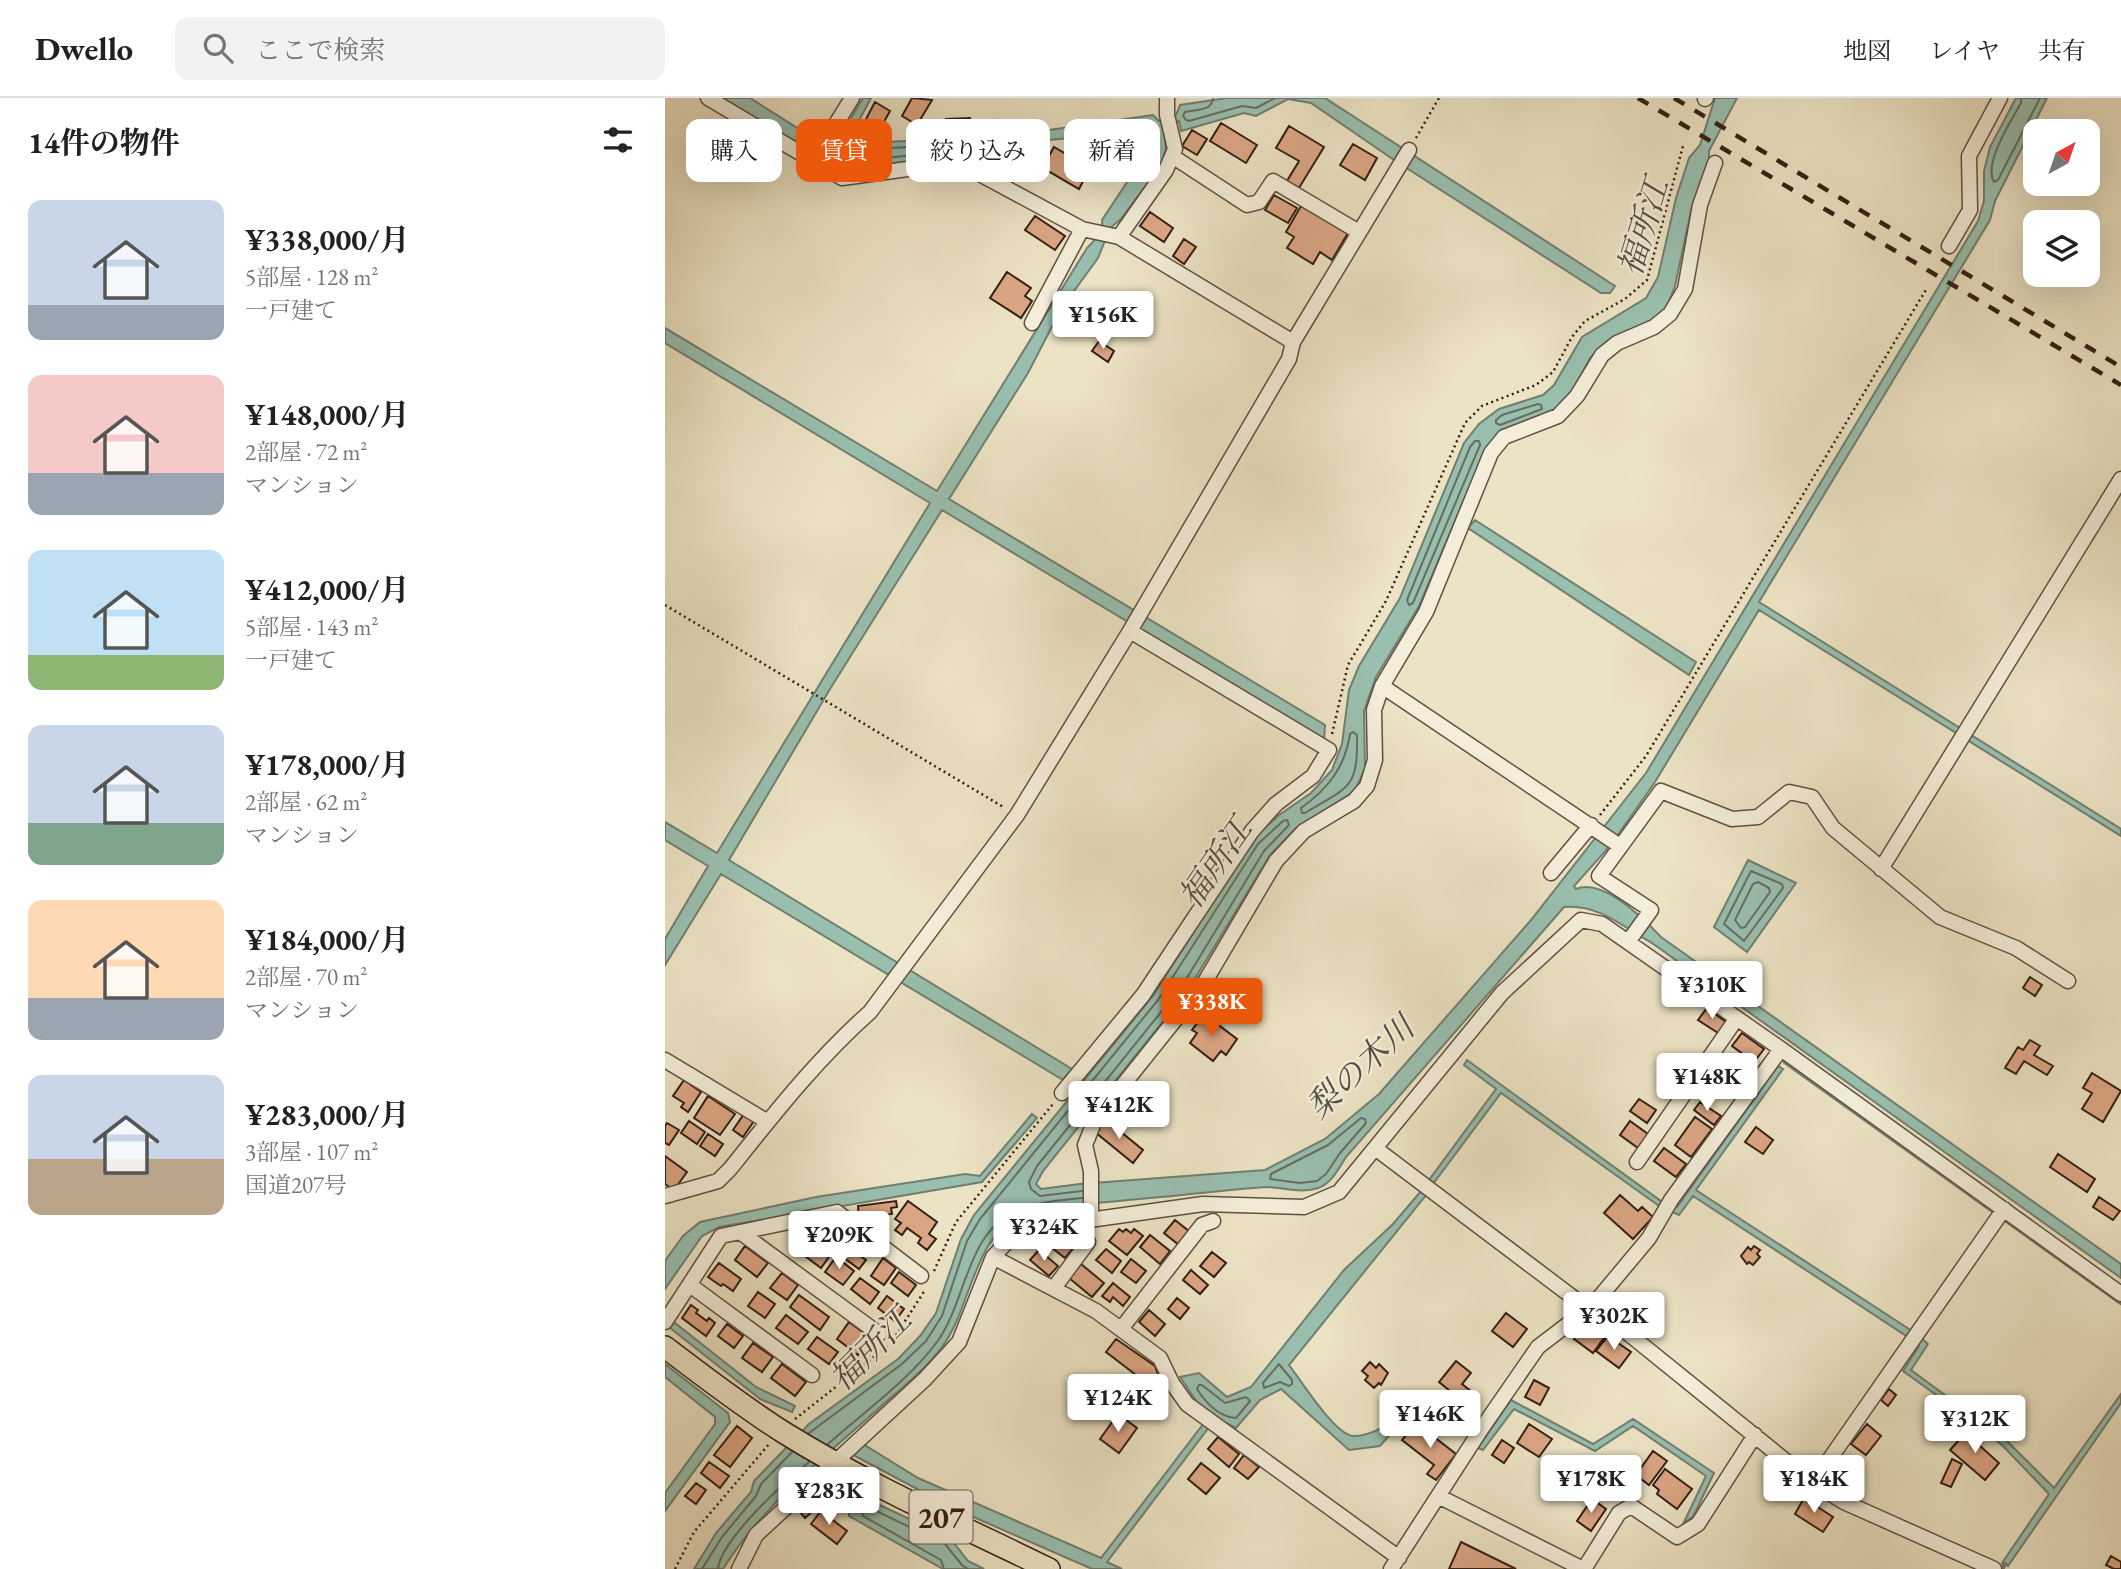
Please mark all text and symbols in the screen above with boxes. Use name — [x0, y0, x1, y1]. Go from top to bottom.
search box — [175, 17, 665, 80]
text: Dwello — [35, 27, 133, 70]
icon: search — [199, 29, 237, 67]
text: ここで検索 — [255, 33, 385, 67]
text: 地図 — [1843, 35, 1891, 66]
text: レイヤ — [1929, 35, 2000, 66]
text: 共有 — [2038, 35, 2086, 66]
chip: 購入 — [686, 119, 782, 182]
chip: 賃貸 — [796, 119, 892, 182]
chip: 絞り込み — [906, 119, 1050, 182]
chip: 新着 — [1064, 119, 1160, 182]
north arrow — [2023, 119, 2100, 196]
map controls — [2023, 119, 2100, 287]
icon: filters — [599, 121, 637, 159]
text: 14件の物件 — [28, 123, 180, 162]
water label: 福所江 — [1608, 170, 1679, 281]
button: layers — [2023, 210, 2100, 287]
text: ¥338,000/月 — [245, 220, 409, 259]
icon: home — [84, 228, 168, 312]
text: 5部屋 · 128 m² — [245, 262, 378, 292]
pin: ¥156K — [1054, 292, 1152, 351]
text: 一戸建て — [245, 295, 337, 325]
text: ¥156K — [1068, 299, 1138, 329]
text: ¥148,000/月 — [245, 395, 409, 434]
icon: home — [84, 403, 168, 487]
text: 2部屋 · 72 m² — [245, 437, 367, 467]
text: マンション — [245, 470, 359, 500]
text: ¥412,000/月 — [245, 570, 409, 609]
icon: home — [84, 578, 168, 662]
text: 5部屋 · 143 m² — [245, 612, 378, 642]
text: 一戸建て — [245, 645, 337, 675]
text: ¥178,000/月 — [245, 745, 409, 784]
icon: home — [84, 753, 168, 837]
text: 2部屋 · 62 m² — [245, 787, 367, 817]
water label: 福所江 — [1169, 807, 1263, 916]
text: マンション — [245, 820, 359, 850]
text: ¥184,000/月 — [245, 920, 409, 959]
icon: home — [84, 928, 168, 1012]
text: 2部屋 · 70 m² — [245, 962, 367, 992]
pin: ¥310K — [1663, 962, 1761, 1021]
text: ¥310K — [1677, 969, 1747, 999]
pin: ¥338K — [1163, 978, 1261, 1038]
text: ¥338K — [1177, 986, 1247, 1016]
text: マンション — [245, 995, 359, 1025]
water label: 梨の木川 — [1297, 1004, 1425, 1128]
pin: ¥148K — [1658, 1054, 1756, 1113]
text: ¥148K — [1672, 1061, 1742, 1091]
pin: ¥412K — [1070, 1082, 1168, 1141]
text: ¥412K — [1084, 1089, 1154, 1119]
text: ¥283,000/月 — [245, 1095, 409, 1134]
icon: home — [84, 1103, 168, 1187]
text: 3部屋 · 107 m² — [245, 1137, 378, 1167]
text: 国道207号 — [245, 1170, 347, 1200]
pin: ¥324K — [995, 1204, 1093, 1263]
text: ¥324K — [1009, 1211, 1079, 1241]
pin: ¥209K — [790, 1212, 888, 1271]
text: ¥209K — [804, 1219, 874, 1249]
pin: ¥302K — [1565, 1292, 1663, 1352]
water label: 福所江 — [820, 1296, 923, 1399]
text: ¥302K — [1579, 1300, 1649, 1330]
pin: ¥124K — [1069, 1374, 1167, 1434]
text: ¥124K — [1083, 1382, 1153, 1412]
pin: ¥146K — [1381, 1390, 1479, 1450]
pin: ¥312K — [1926, 1396, 2024, 1455]
text: ¥146K — [1395, 1398, 1465, 1428]
text: ¥312K — [1940, 1403, 2010, 1433]
pin: ¥178K — [1542, 1456, 1640, 1515]
pin: ¥184K — [1765, 1456, 1863, 1515]
text: ¥178K — [1556, 1463, 1626, 1493]
text: ¥184K — [1779, 1463, 1849, 1493]
pin: ¥283K — [780, 1468, 878, 1527]
text: ¥283K — [794, 1475, 864, 1505]
road number: 207 — [909, 1490, 973, 1544]

